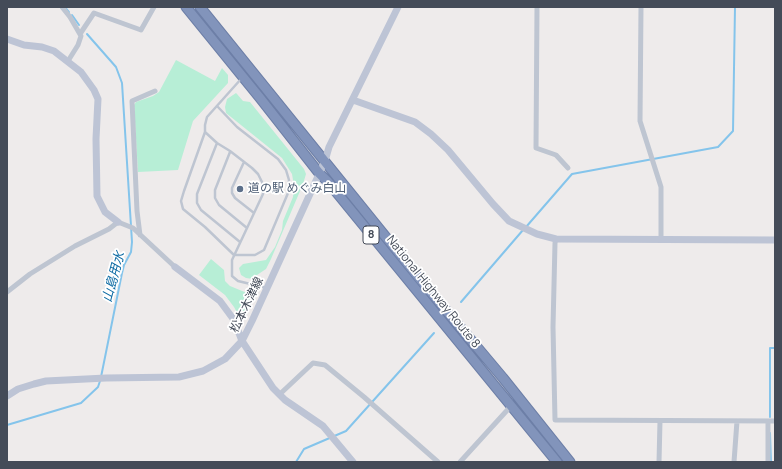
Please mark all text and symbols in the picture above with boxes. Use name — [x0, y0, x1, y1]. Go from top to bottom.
place label: 道の駅 めぐみ白山 — [248, 182, 346, 196]
marker: 道の駅 めぐみ白山 — [235, 184, 245, 194]
road number: 8 — [363, 226, 379, 244]
street label: National Highway Route 8 — [383, 233, 483, 351]
water label: 山島用水 — [100, 250, 128, 304]
street label: 松本木津線 — [227, 275, 267, 335]

